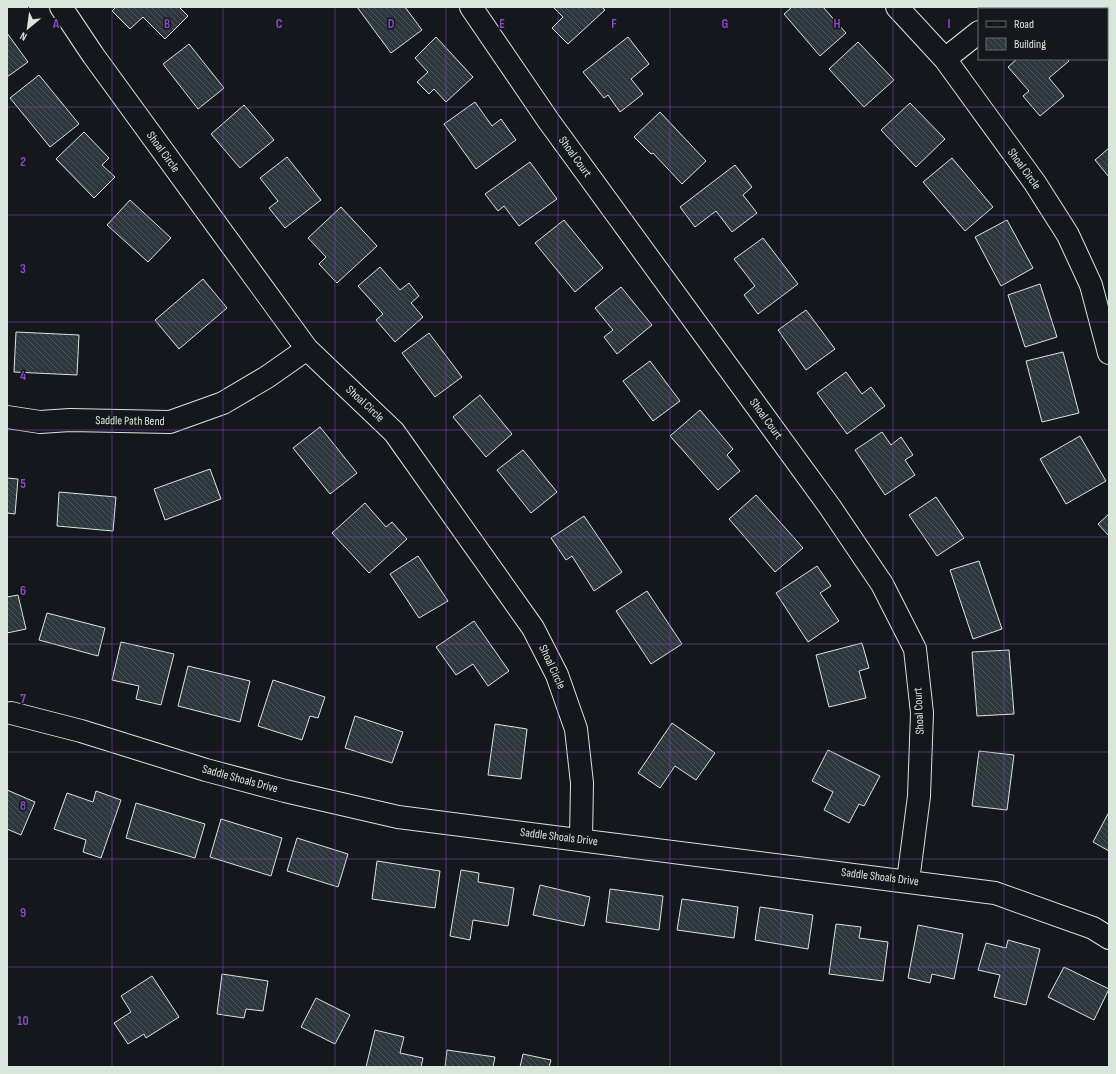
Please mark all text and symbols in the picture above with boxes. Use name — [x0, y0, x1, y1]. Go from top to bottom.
north arrow — [8, 8, 48, 48]
legend — [978, 8, 1108, 60]
text: A — [52, 16, 60, 32]
text: B — [164, 16, 170, 32]
text: C — [276, 16, 283, 32]
text: D — [388, 16, 395, 32]
text: E — [499, 16, 505, 32]
text: F — [611, 16, 617, 32]
text: G — [722, 16, 729, 32]
text: H — [834, 16, 841, 32]
text: I — [948, 16, 951, 32]
text: Road — [1014, 17, 1034, 32]
text: N — [18, 29, 29, 43]
text: Building — [1014, 37, 1046, 52]
street label: Shoal Circle — [143, 129, 183, 176]
street label: Shoal Court — [555, 134, 595, 181]
street label: Shoal Circle — [1004, 146, 1044, 193]
text: 2 — [20, 154, 26, 170]
text: 3 — [20, 261, 26, 277]
text: 4 — [20, 368, 26, 384]
street label: Shoal Circle — [343, 382, 387, 426]
street label: Shoal Court — [746, 396, 786, 443]
street label: Saddle Path Bend — [95, 413, 165, 429]
text: 5 — [20, 476, 26, 492]
text: 6 — [20, 583, 26, 599]
street label: Shoal Circle — [535, 642, 569, 692]
street label: Shoal Court — [910, 687, 928, 735]
text: 7 — [20, 691, 26, 707]
street label: Saddle Shoals Drive — [200, 762, 280, 796]
text: 8 — [20, 798, 26, 814]
street label: Saddle Shoals Drive — [519, 825, 599, 849]
street label: Saddle Shoals Drive — [840, 865, 920, 889]
text: 9 — [20, 905, 26, 921]
text: 10 — [17, 1013, 29, 1029]

